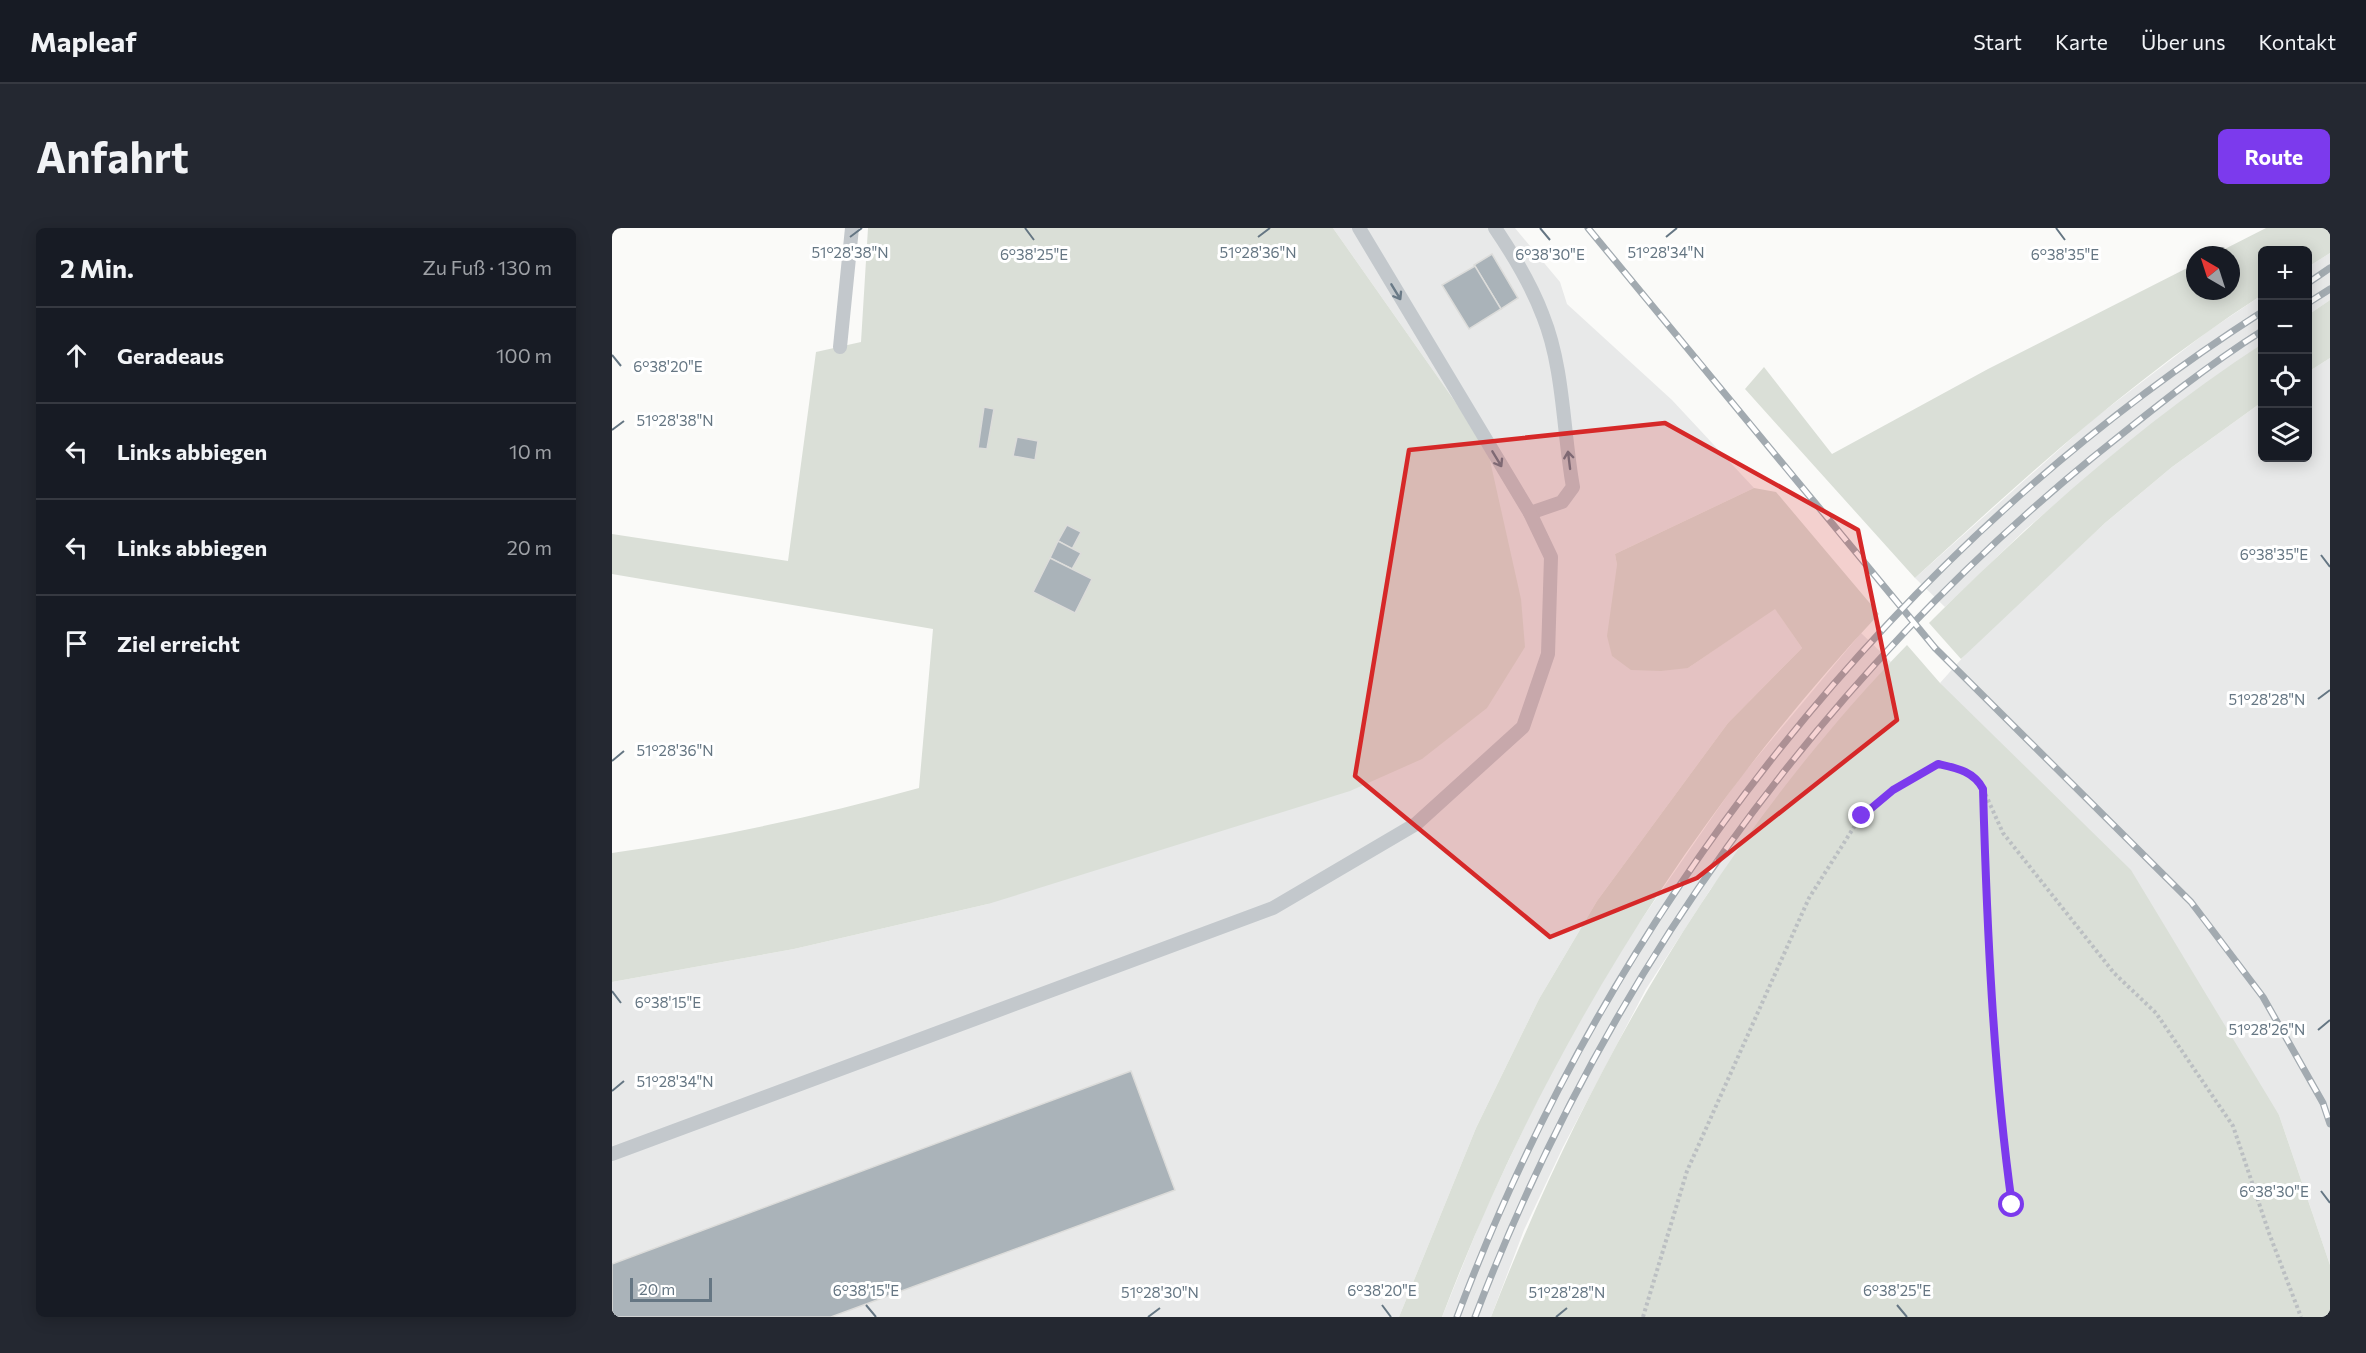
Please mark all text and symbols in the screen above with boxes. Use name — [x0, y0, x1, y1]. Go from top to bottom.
text: Mapleaf — [30, 24, 137, 58]
text: Start — [1973, 29, 2022, 54]
text: Karte — [2055, 29, 2108, 54]
text: Über uns — [2141, 29, 2225, 54]
text: Kontakt — [2258, 29, 2336, 54]
button: Route — [2218, 129, 2330, 184]
text: Anfahrt — [36, 130, 189, 182]
text: 51°28'38"N — [811, 243, 889, 261]
text: 51°28'36"N — [1219, 243, 1297, 261]
text: 51°28'34"N — [1627, 243, 1705, 261]
text: 6°38'25"E — [1000, 245, 1068, 263]
text: 6°38'30"E — [1515, 245, 1585, 263]
text: 6°38'35"E — [2031, 245, 2099, 263]
north arrow — [2186, 246, 2240, 300]
map controls — [2258, 246, 2312, 462]
button: + — [2258, 246, 2312, 300]
text: 2 Min. — [60, 252, 134, 283]
text: Zu Fuß · 130 m — [422, 255, 552, 279]
one-way arrow — [1391, 283, 1403, 300]
button: − — [2258, 300, 2312, 354]
icon: ahead — [60, 339, 93, 372]
text: Geradeaus — [117, 342, 224, 369]
text: 100 m — [496, 343, 552, 367]
button: locate — [2258, 354, 2312, 408]
text: 6°38'20"E — [633, 357, 703, 375]
button: layers — [2258, 408, 2312, 462]
text: 51°28'38"N — [636, 411, 714, 429]
icon: left — [60, 435, 93, 468]
text: Links abbiegen — [117, 438, 267, 465]
text: 10 m — [509, 439, 552, 463]
one-way arrow — [1492, 450, 1504, 467]
one-way arrow — [1563, 450, 1574, 470]
icon: left — [60, 531, 93, 564]
text: Links abbiegen — [117, 534, 267, 561]
text: 20 m — [507, 535, 552, 559]
text: 6°38'35"E — [2240, 545, 2308, 563]
icon: arrive — [60, 627, 93, 660]
text: Ziel erreicht — [117, 630, 240, 657]
text: 51°28'28"N — [2229, 690, 2305, 708]
text: 51°28'36"N — [636, 741, 714, 759]
route end — [1848, 802, 1874, 828]
text: 6°38'15"E — [635, 993, 701, 1011]
text: 51°28'26"N — [2229, 1020, 2305, 1038]
text: 51°28'34"N — [636, 1072, 714, 1090]
text: 6°38'30"E — [2239, 1182, 2309, 1200]
route start — [1998, 1191, 2024, 1217]
scale bar — [630, 1275, 712, 1302]
text: 20 m — [639, 1279, 675, 1298]
text: 6°38'15"E — [833, 1281, 899, 1299]
text: 6°38'20"E — [1347, 1281, 1417, 1299]
text: 6°38'25"E — [1863, 1281, 1931, 1299]
text: 51°28'30"N — [1121, 1283, 1199, 1301]
text: 51°28'28"N — [1529, 1283, 1605, 1301]

